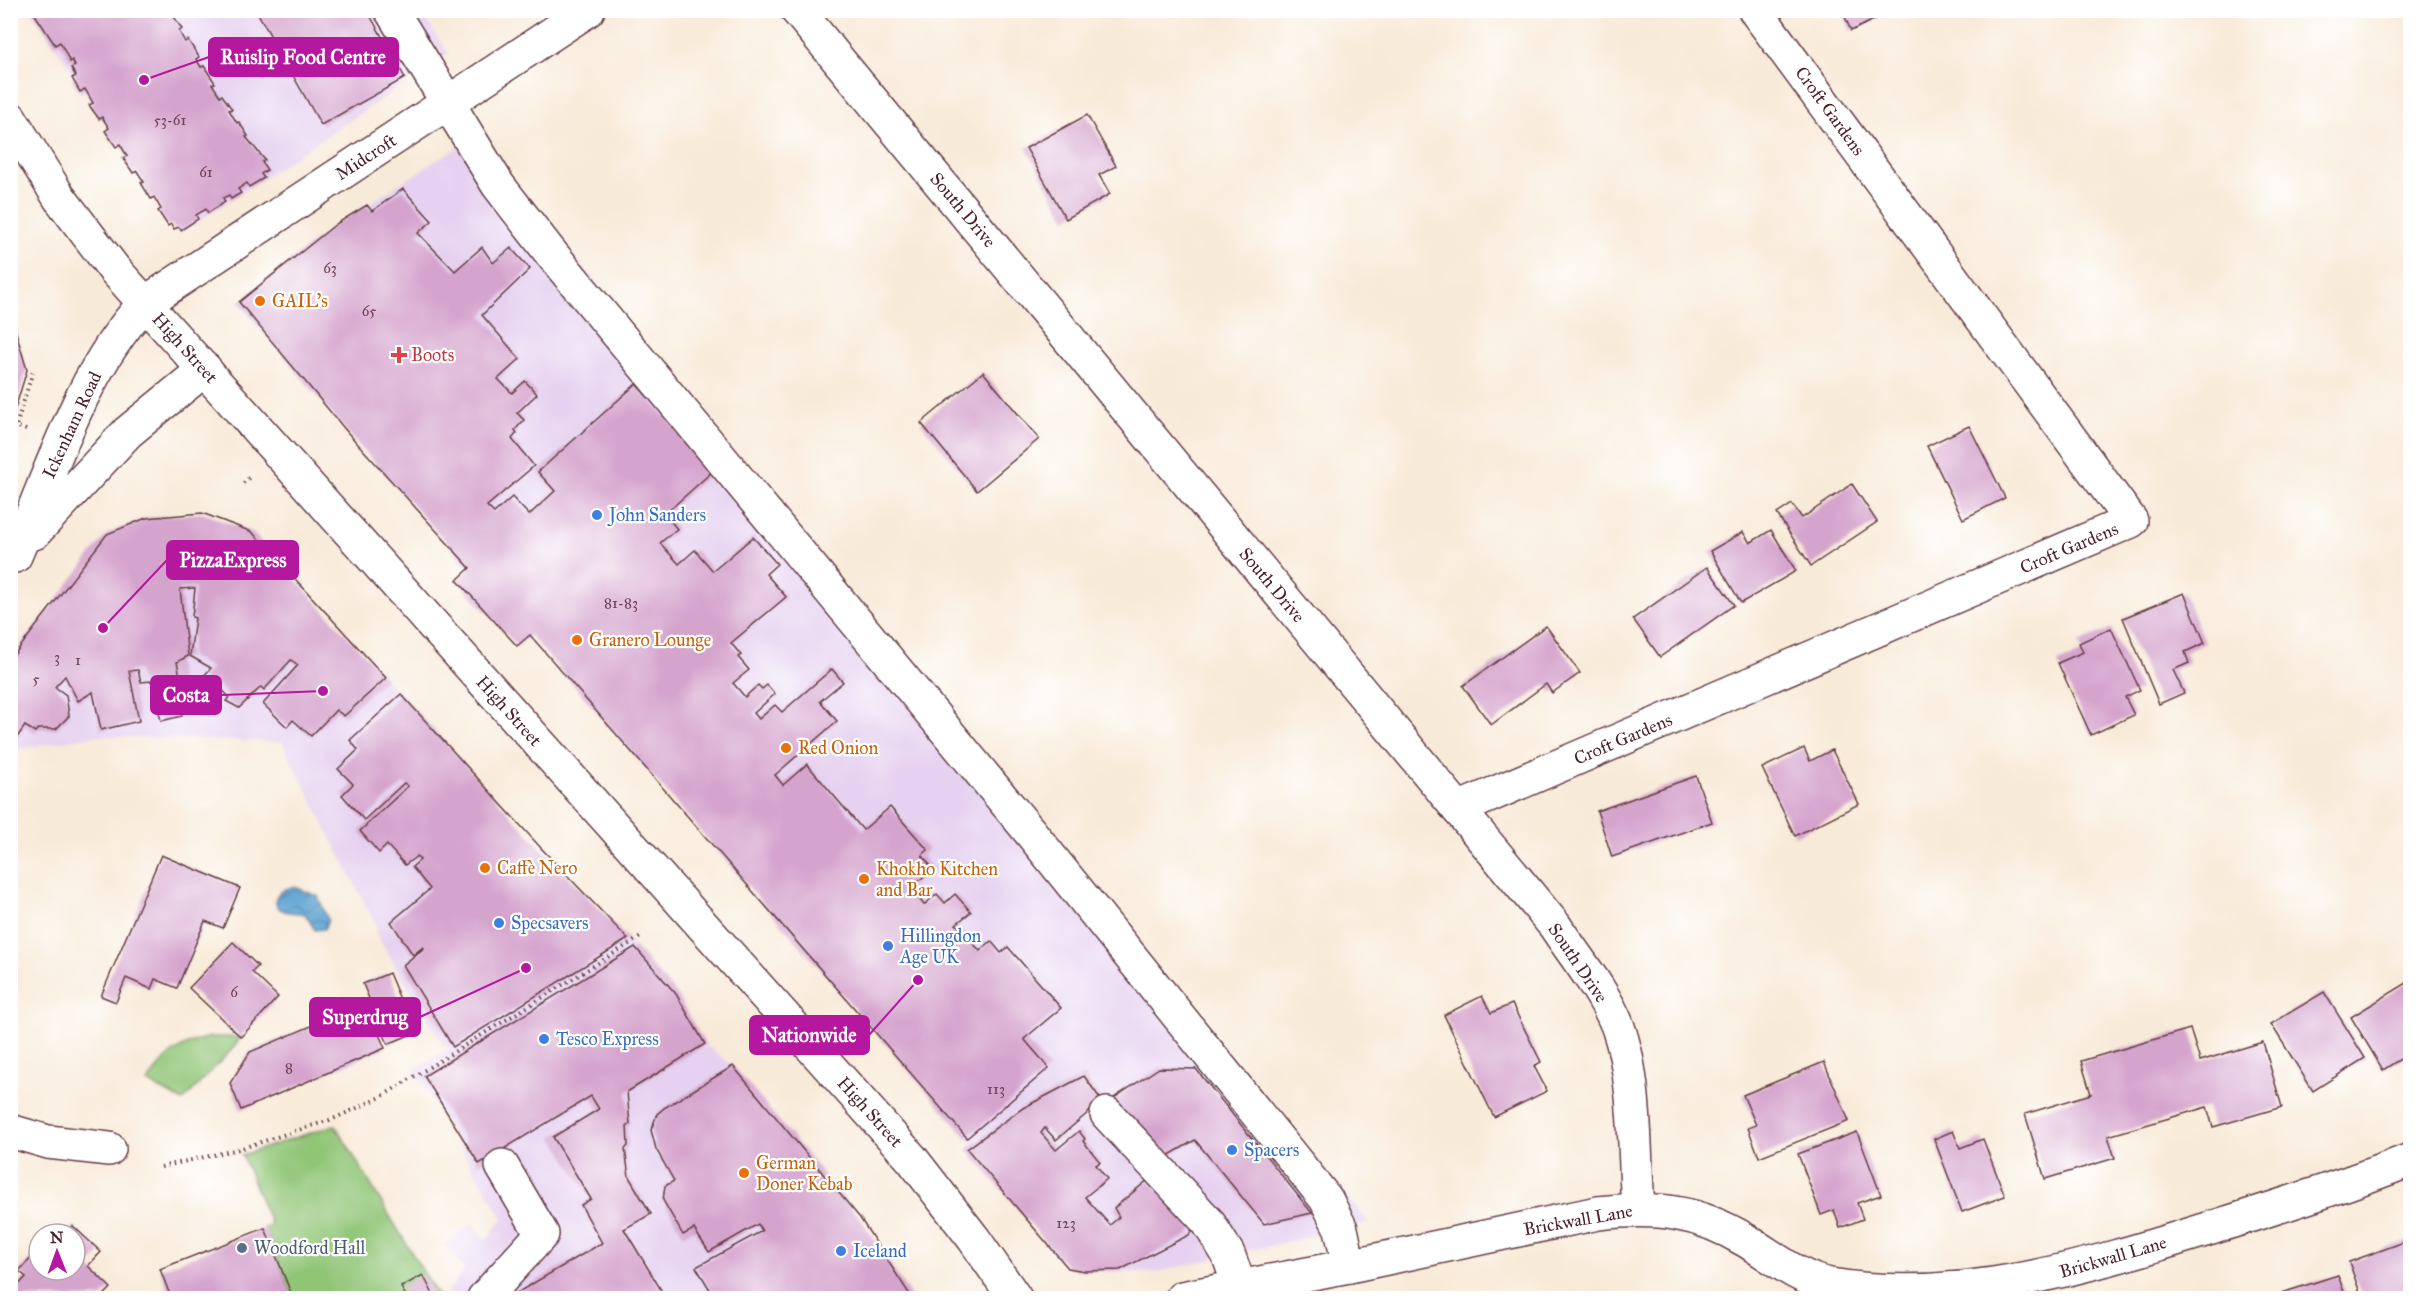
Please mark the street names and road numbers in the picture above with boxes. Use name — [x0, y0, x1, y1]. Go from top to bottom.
street label: Croft Gardens — [1790, 62, 1870, 160]
street label: Midcroft — [331, 129, 401, 185]
street label: South Drive — [925, 168, 1001, 252]
street label: High Street — [147, 308, 223, 389]
street label: Ickenham Road — [38, 368, 106, 482]
street label: Croft Gardens — [2017, 517, 2121, 579]
street label: South Drive — [1234, 543, 1310, 627]
street label: High Street — [471, 671, 547, 752]
street label: Croft Gardens — [1571, 708, 1675, 770]
street label: South Drive — [1543, 919, 1613, 1007]
street label: High Street — [832, 1072, 908, 1153]
street label: Brickwall Lane — [1522, 1200, 1634, 1240]
street label: Brickwall Lane — [2057, 1231, 2169, 1283]

